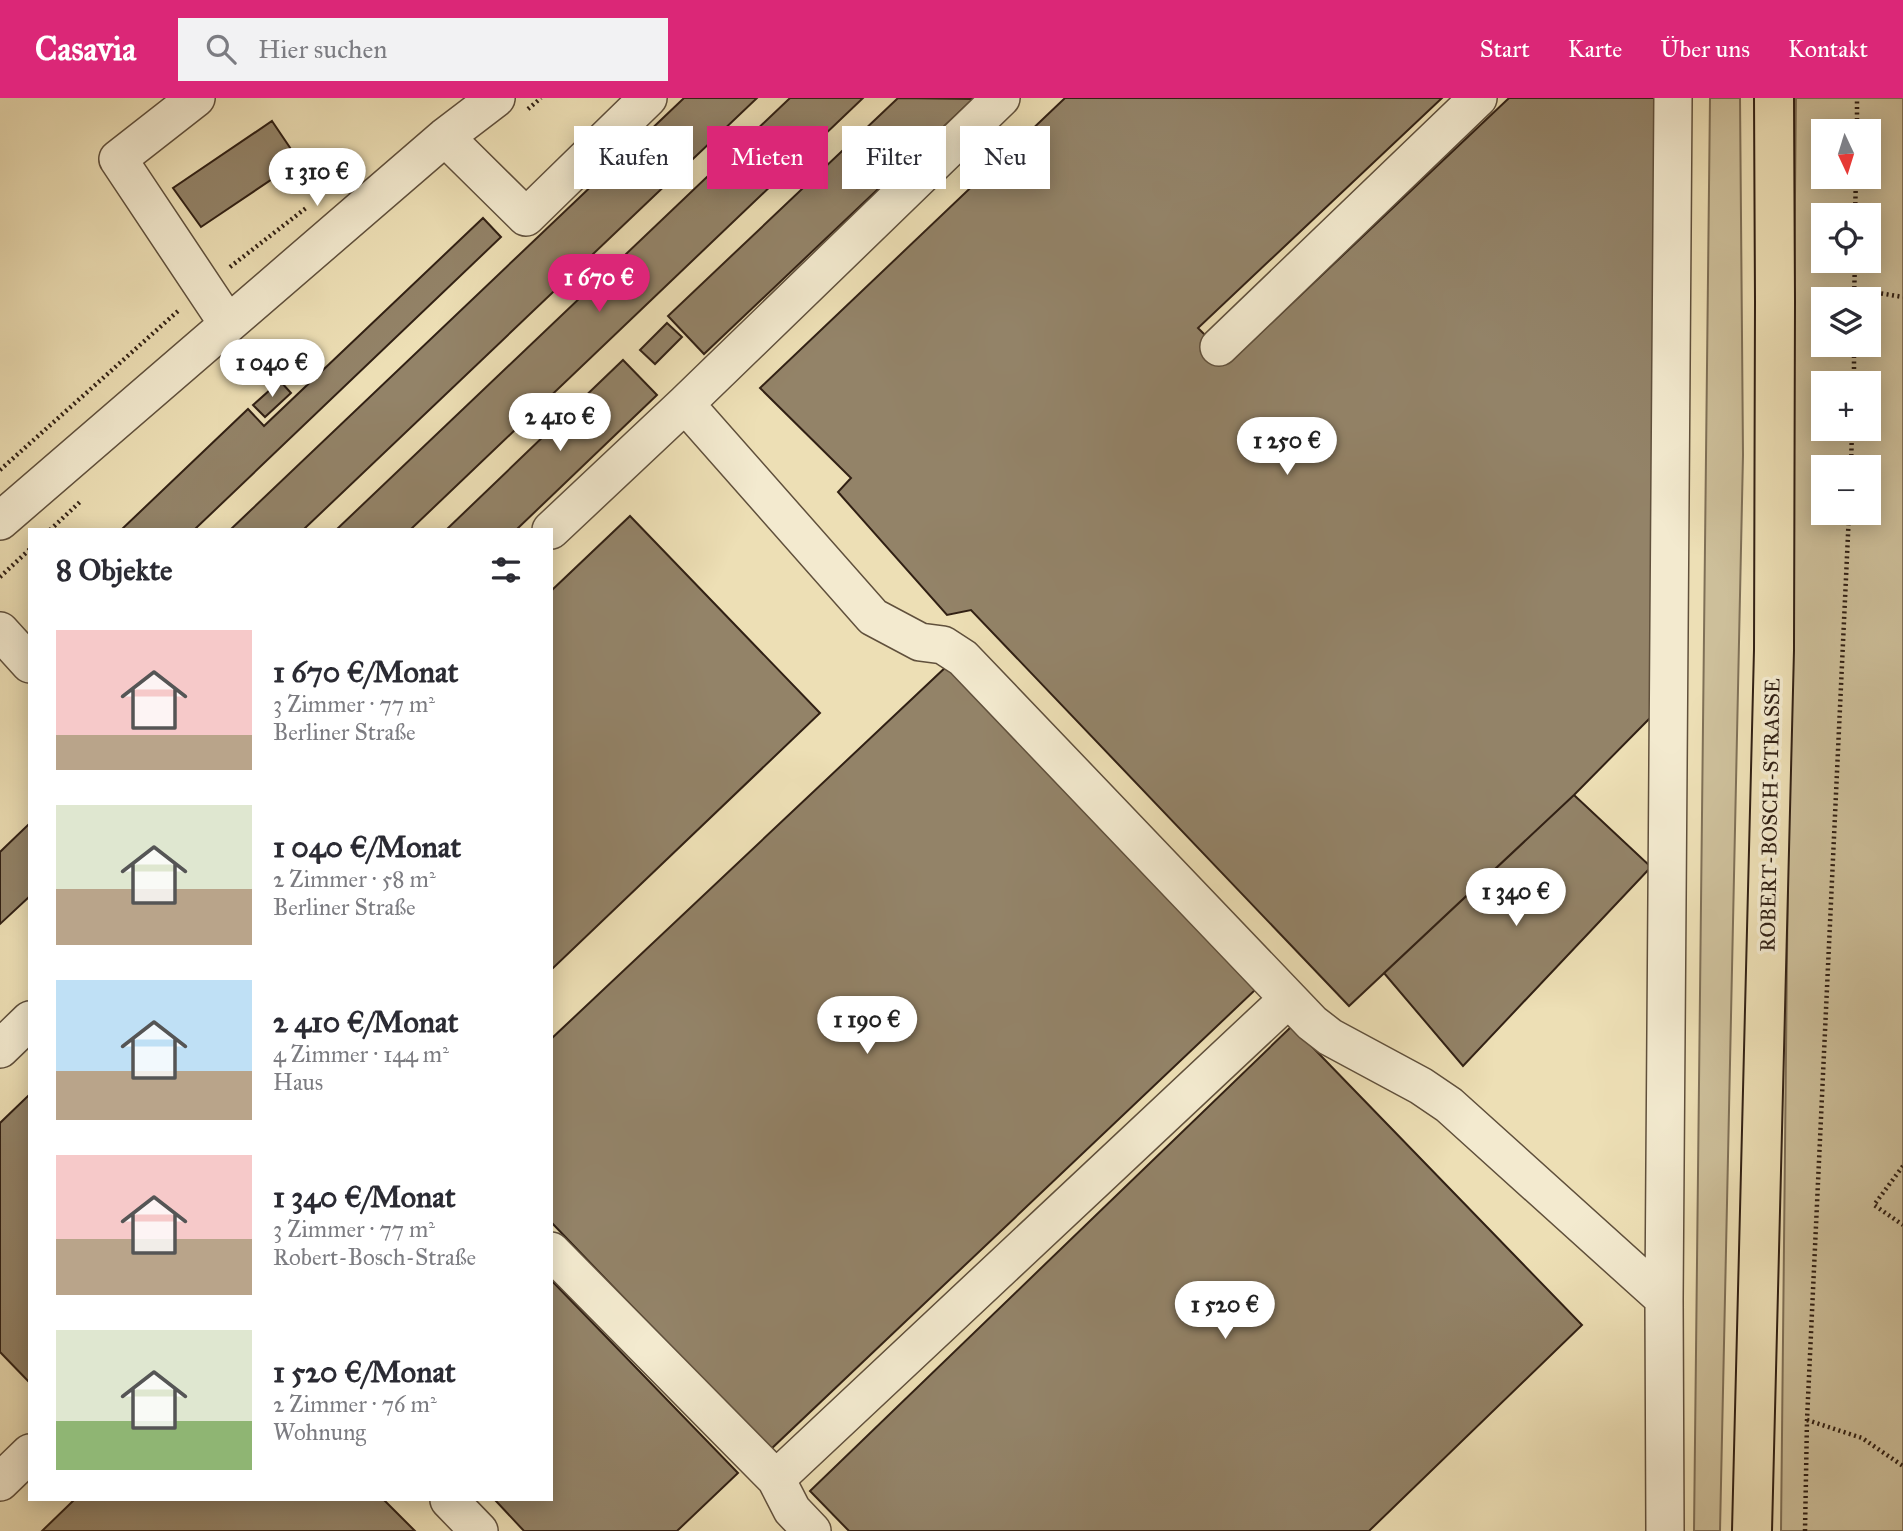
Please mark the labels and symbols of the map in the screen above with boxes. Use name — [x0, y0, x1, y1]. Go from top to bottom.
north arrow — [1811, 119, 1881, 189]
pin: 1 310 € — [252, 148, 382, 208]
pin: 1 670 € — [534, 254, 664, 314]
pin: 1 040 € — [207, 340, 337, 399]
pin: 2 410 € — [495, 394, 625, 453]
pin: 1 250 € — [1222, 418, 1352, 477]
street label: ROBERT-BOSCH-STRASSE — [1755, 678, 1785, 952]
pin: 1 340 € — [1451, 868, 1581, 928]
pin: 1 190 € — [802, 996, 932, 1056]
pin: 1 520 € — [1160, 1282, 1290, 1341]

